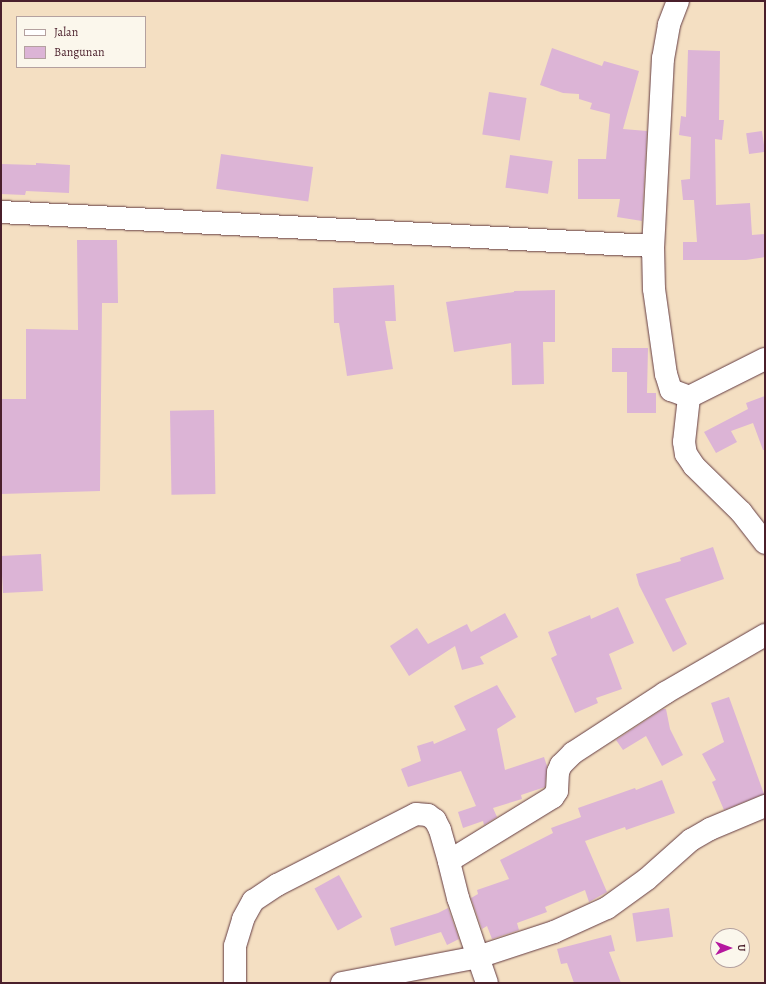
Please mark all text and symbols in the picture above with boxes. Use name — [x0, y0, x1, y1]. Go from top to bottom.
legend — [16, 16, 146, 68]
text: Jalan — [54, 24, 78, 40]
text: Bangunan — [54, 44, 105, 60]
north arrow — [710, 928, 750, 968]
text: U — [734, 944, 749, 952]

